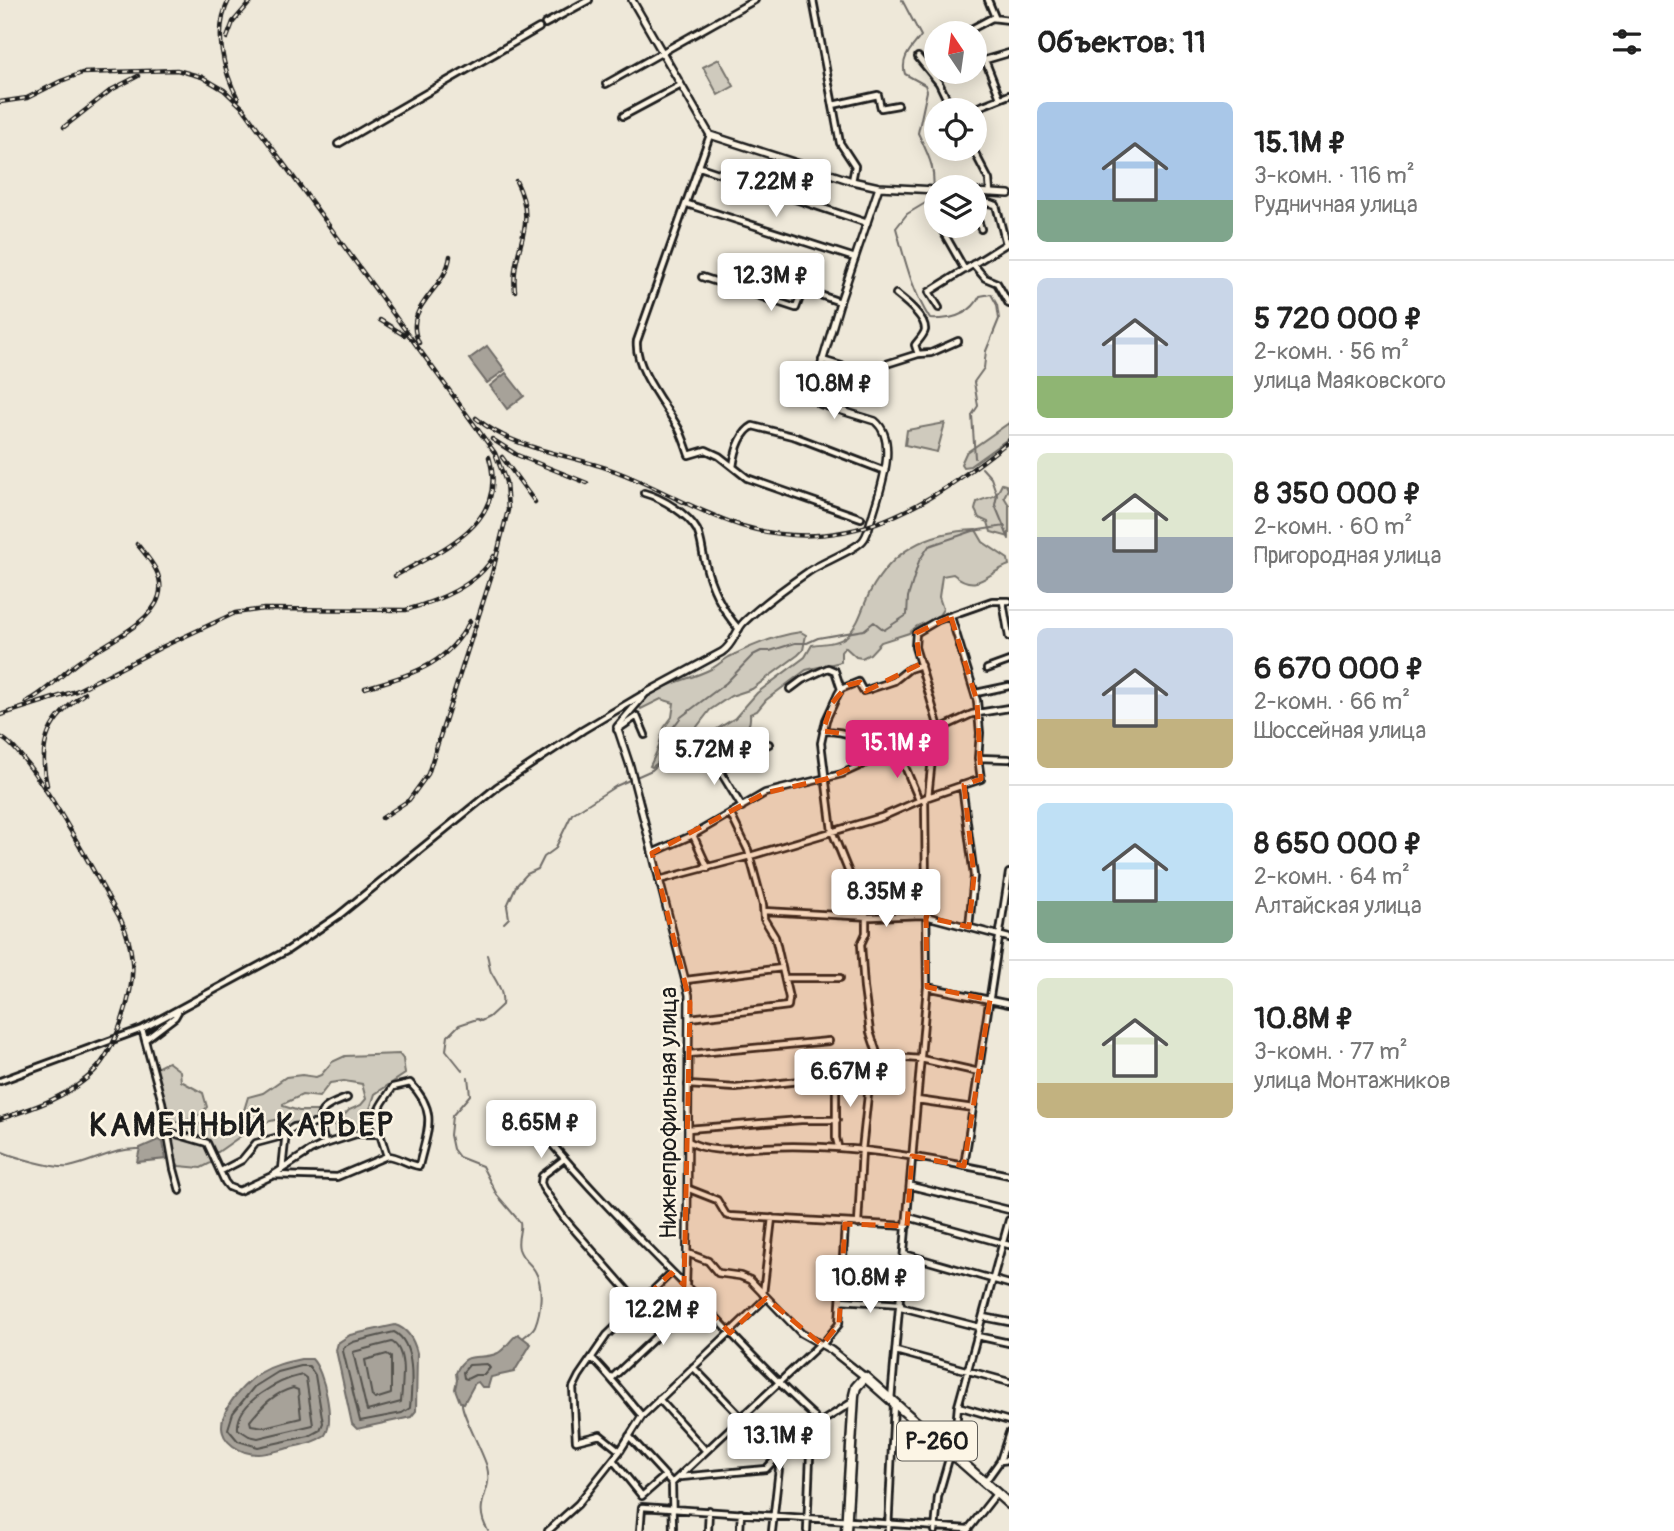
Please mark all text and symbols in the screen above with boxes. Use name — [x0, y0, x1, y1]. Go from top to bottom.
north arrow — [924, 21, 987, 84]
map controls — [924, 21, 987, 238]
icon: filters — [1608, 23, 1646, 61]
text: Объектов: 11 — [1037, 24, 1206, 61]
button: locate — [924, 98, 987, 161]
text: 15.1M ₽ — [1254, 124, 1346, 161]
icon: home — [1093, 130, 1177, 214]
pin: 7.22M ₽ — [711, 160, 841, 219]
text: 3-комн. · 116 m² — [1254, 161, 1415, 190]
text: 7.22M ₽ — [737, 167, 815, 196]
button: layers — [924, 175, 987, 238]
text: Рудничная улица — [1254, 190, 1418, 219]
pin: 12.3M ₽ — [706, 254, 836, 313]
text: 12.3M ₽ — [733, 261, 809, 290]
text: 5 720 000 ₽ — [1254, 300, 1422, 337]
icon: home — [1093, 306, 1177, 390]
text: 2-комн. · 56 m² — [1254, 337, 1409, 366]
pin: 10.8M ₽ — [769, 362, 899, 421]
text: улица Маяковского — [1254, 366, 1446, 395]
text: 10.8M ₽ — [796, 369, 872, 398]
text: 8 350 000 ₽ — [1254, 475, 1422, 512]
icon: home — [1093, 481, 1177, 565]
text: 2-комн. · 60 m² — [1254, 512, 1412, 541]
text: Пригородная улица — [1254, 541, 1441, 570]
text: 6 670 000 ₽ — [1254, 650, 1424, 687]
icon: home — [1093, 656, 1177, 740]
text: 2-комн. · 66 m² — [1254, 687, 1410, 716]
text: Шоссейная улица — [1254, 716, 1426, 745]
pin: 15.1M ₽ — [832, 720, 962, 780]
pin: 5.72M ₽ — [649, 728, 779, 787]
text: 15.1M ₽ — [862, 728, 932, 757]
text: 5.72M ₽ — [675, 735, 753, 764]
text: 8 650 000 ₽ — [1254, 825, 1422, 862]
icon: home — [1093, 831, 1177, 915]
text: 2-комн. · 64 m² — [1254, 862, 1410, 891]
pin: 8.35M ₽ — [821, 870, 951, 929]
text: 8.35M ₽ — [847, 877, 925, 906]
text: Алтайская улица — [1254, 891, 1422, 920]
street label: Нижнепрофильная улица — [654, 987, 683, 1239]
text: 10.8M ₽ — [1254, 1000, 1354, 1037]
icon: home — [1093, 1006, 1177, 1090]
text: 3-комн. · 77 m² — [1254, 1037, 1408, 1066]
pin: 6.67M ₽ — [785, 1050, 915, 1109]
text: 6.67M ₽ — [810, 1057, 890, 1086]
text: улица Монтажников — [1254, 1066, 1451, 1095]
pin: 8.65M ₽ — [476, 1100, 606, 1160]
district label: КАМЕННЫЙ КАРЬЕР — [89, 1106, 395, 1146]
text: 8.65M ₽ — [502, 1108, 580, 1137]
pin: 10.8M ₽ — [805, 1256, 935, 1315]
text: 10.8M ₽ — [832, 1263, 908, 1292]
pin: 12.2M ₽ — [598, 1288, 728, 1347]
text: 12.2M ₽ — [625, 1295, 701, 1324]
pin: 13.1M ₽ — [714, 1414, 844, 1473]
text: 13.1M ₽ — [743, 1421, 815, 1450]
road number: Р-260 — [897, 1422, 977, 1460]

